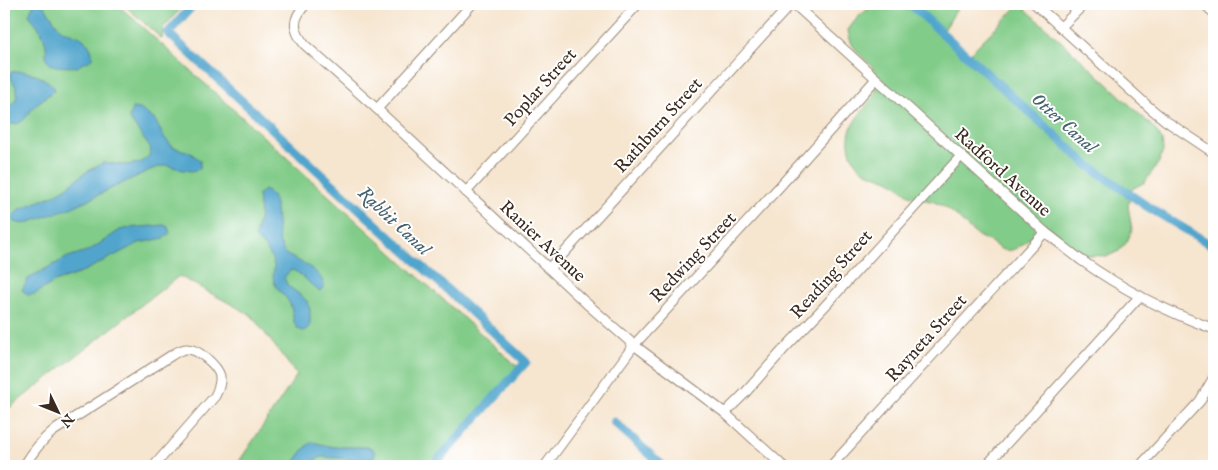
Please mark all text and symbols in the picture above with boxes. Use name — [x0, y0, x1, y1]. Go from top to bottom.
street label: Poplar Street — [500, 44, 582, 132]
street label: Rathburn Street — [610, 73, 708, 179]
water label: Otter Canal — [1026, 88, 1103, 160]
street label: Radford Avenue — [949, 124, 1055, 223]
water label: Rabbit Canal — [352, 182, 436, 262]
street label: Ranier Avenue — [494, 196, 590, 288]
street label: Redwing Street — [646, 208, 742, 308]
street label: Reading Street — [786, 226, 878, 324]
street label: Rayneta Street — [882, 290, 973, 388]
north arrow — [32, 388, 82, 438]
text: N — [56, 409, 78, 431]

